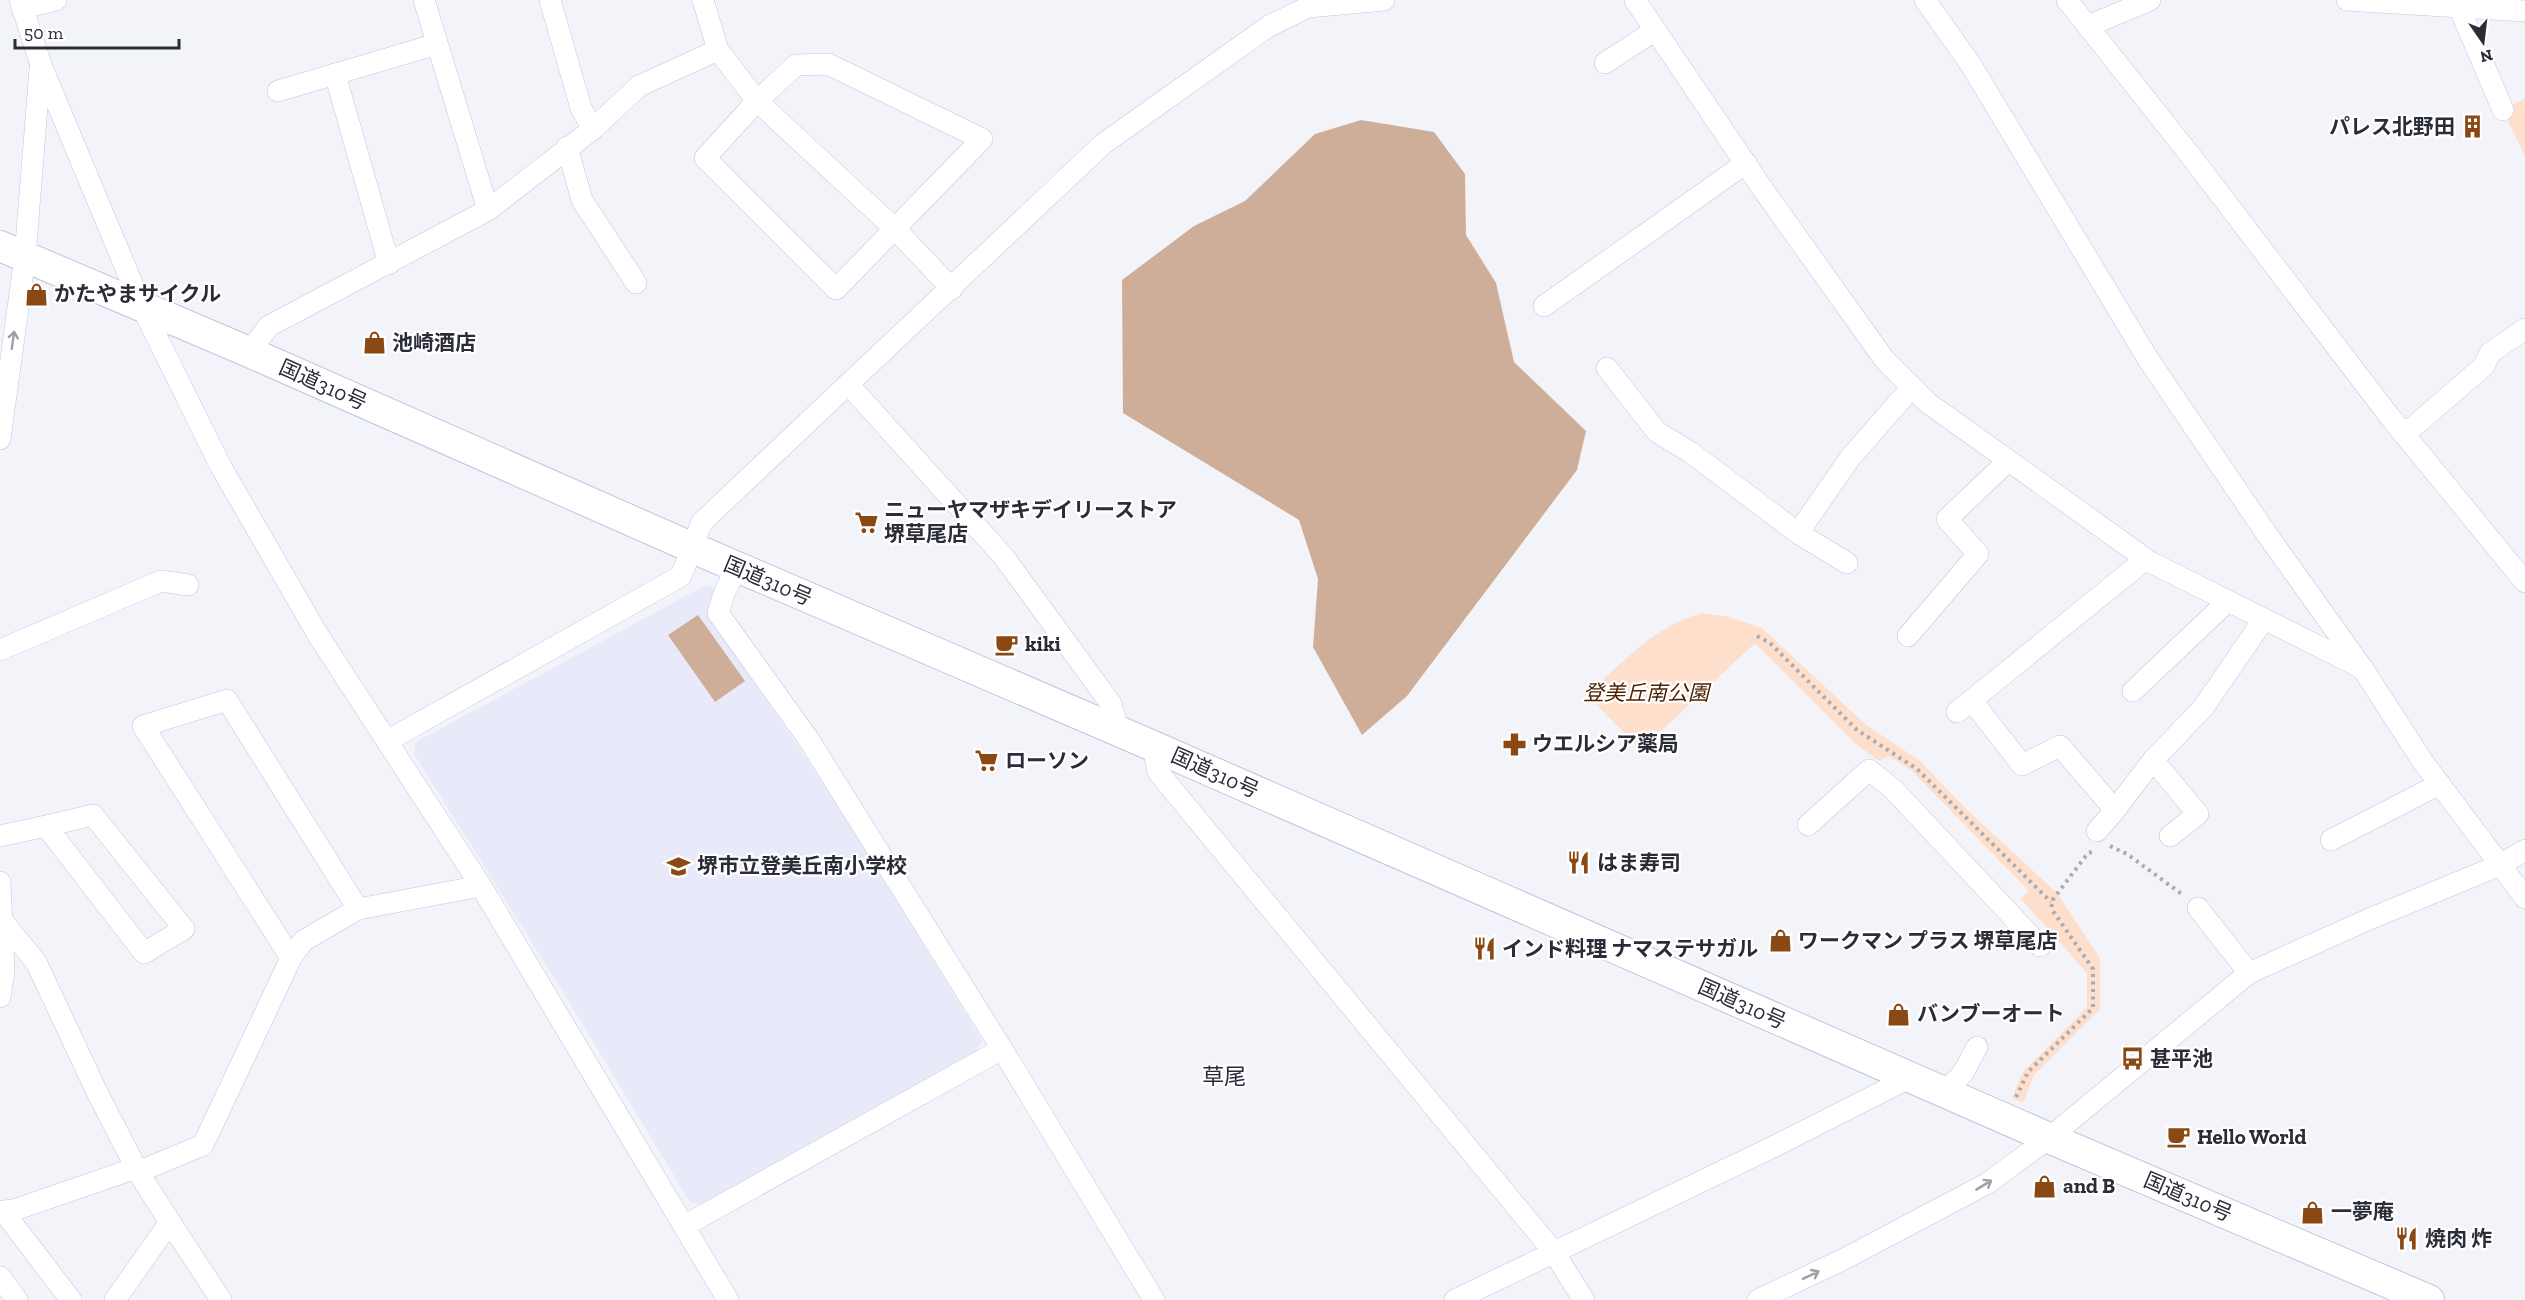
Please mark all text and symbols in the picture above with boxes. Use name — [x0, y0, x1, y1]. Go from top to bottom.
scale bar — [15, 12, 178, 50]
north arrow — [2453, 12, 2513, 72]
text: 50 m — [24, 22, 64, 44]
text: N — [2478, 45, 2495, 67]
place label: パレス北野田 — [2329, 114, 2455, 139]
building icon: パレス北野田 — [2460, 114, 2486, 140]
shop icon: かたやまサイクル — [23, 281, 49, 307]
place label: かたやまサイクル — [54, 281, 221, 306]
one-way arrow — [8, 330, 19, 350]
shop icon: 池崎酒店 — [361, 330, 387, 356]
place label: 池崎酒店 — [392, 330, 476, 355]
street label: 国道310号 — [275, 354, 371, 415]
place label: ニューヤマザキデイリーストア 堺草尾店 — [884, 497, 1177, 546]
supermarket icon: ニューヤマザキデイリーストア 堺草尾店 — [853, 509, 879, 535]
street label: 国道310号 — [720, 551, 816, 610]
cafe icon: kiki — [994, 631, 1020, 657]
place label: kiki — [1025, 631, 1061, 656]
park label: 登美丘南公園 — [1583, 680, 1712, 705]
pharmacy icon: ウエルシア薬局 — [1501, 731, 1527, 757]
place label: ウエルシア薬局 — [1532, 731, 1679, 756]
street label: 国道310号 — [1167, 742, 1263, 803]
supermarket icon: ローソン — [974, 748, 1000, 774]
place label: ローソン — [1005, 748, 1089, 773]
restaurant icon: はま寿司 — [1566, 850, 1592, 876]
place label: はま寿司 — [1597, 850, 1681, 875]
school or university icon: 堺市立登美丘南小学校 — [666, 853, 692, 879]
place label: 堺市立登美丘南小学校 — [697, 853, 907, 878]
shop icon: ワークマン プラス 堺草尾店 — [1767, 928, 1793, 954]
place label: ワークマン プラス 堺草尾店 — [1798, 928, 2057, 953]
restaurant icon: インド料理 ナマステサガル — [1471, 936, 1497, 962]
place label: インド料理 ナマステサガル — [1502, 936, 1758, 961]
street label: 国道310号 — [1694, 973, 1790, 1034]
shop icon: バンブーオート — [1886, 1001, 1912, 1027]
place label: バンブーオート — [1917, 1001, 2064, 1026]
bus stop icon: 甚平池 — [2119, 1046, 2145, 1072]
place label: 甚平池 — [2150, 1046, 2213, 1071]
district label: 草尾 — [1202, 1063, 1246, 1090]
cafe icon: Hello World — [2166, 1124, 2192, 1150]
place label: Hello World — [2197, 1124, 2306, 1149]
street label: 国道310号 — [2140, 1167, 2236, 1226]
shop icon: and B — [2032, 1173, 2058, 1199]
place label: and B — [2063, 1173, 2115, 1198]
one-way arrow — [1975, 1178, 1992, 1190]
shop icon: 一夢庵 — [2300, 1199, 2326, 1225]
place label: 一夢庵 — [2331, 1199, 2394, 1224]
restaurant icon: 焼肉 炸 — [2394, 1226, 2420, 1252]
place label: 焼肉 炸 — [2425, 1226, 2492, 1251]
one-way arrow — [1802, 1269, 1820, 1281]

